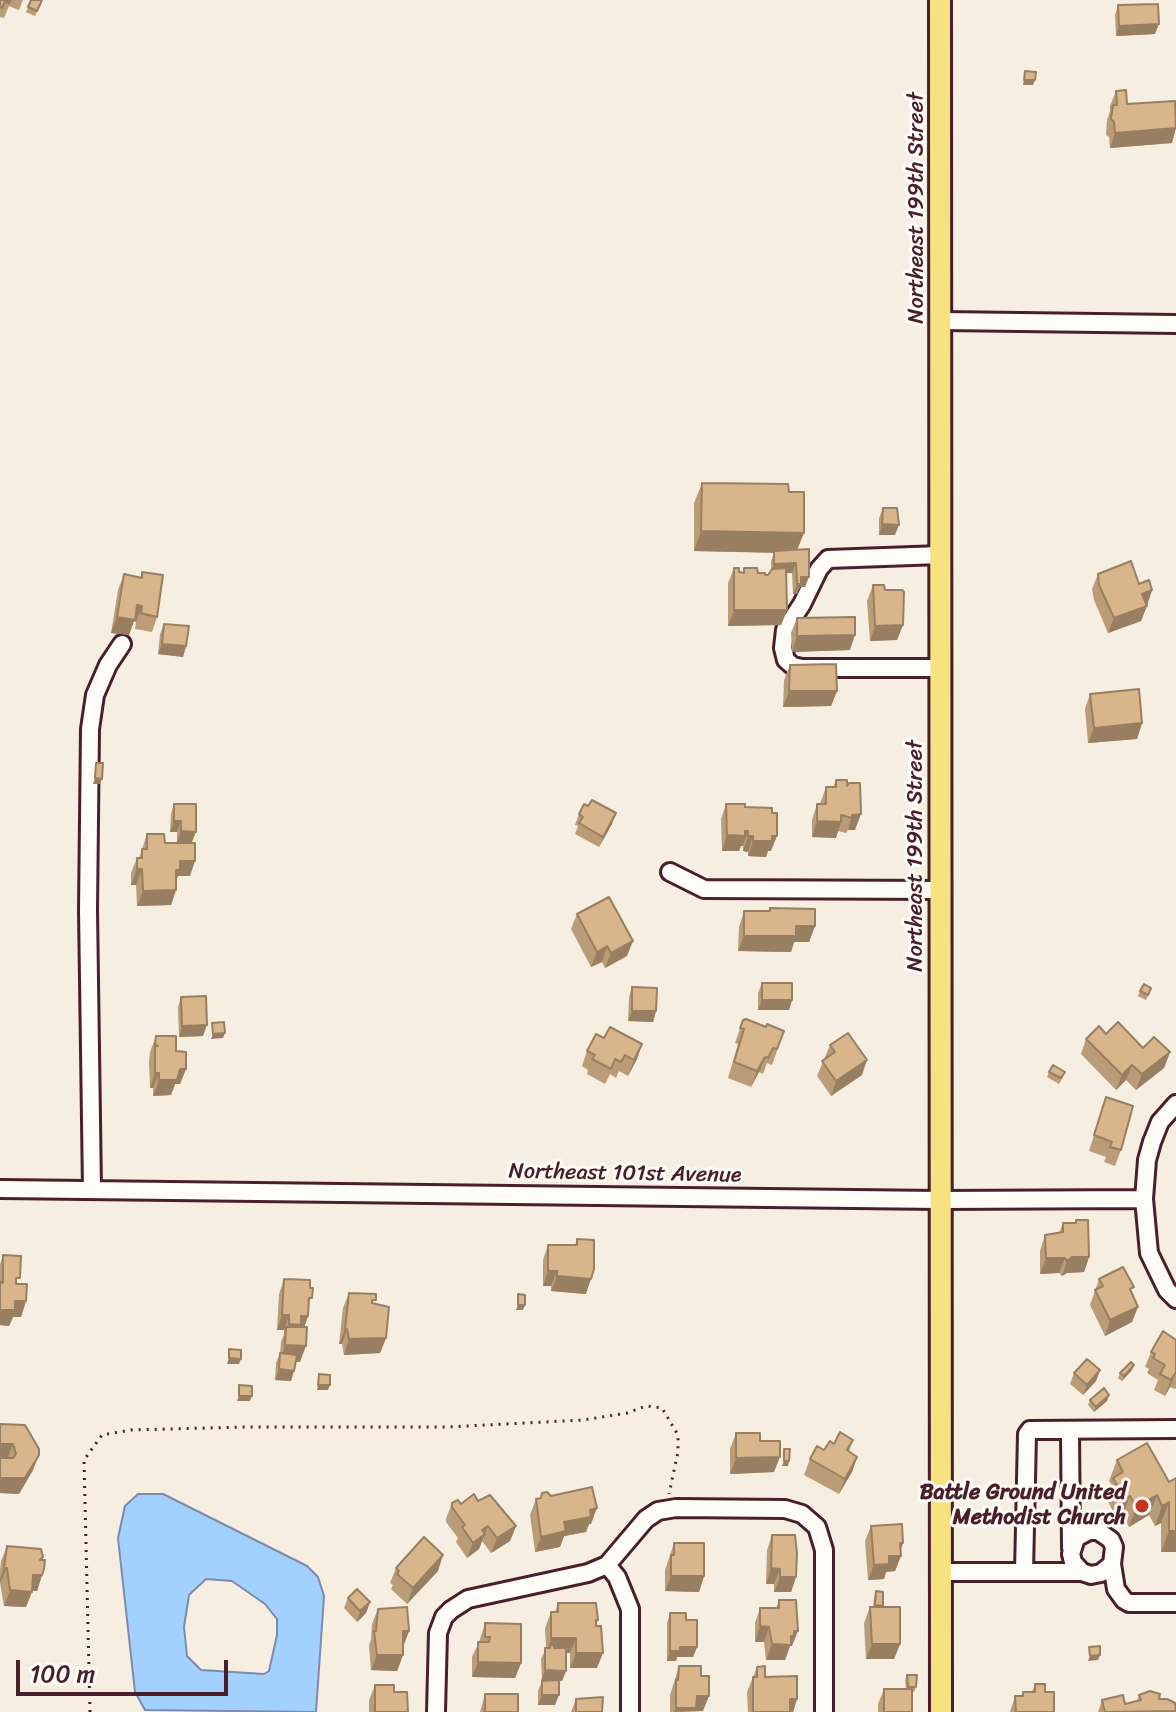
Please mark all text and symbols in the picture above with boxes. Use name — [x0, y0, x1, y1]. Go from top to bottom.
street label: Northeast 199th Street — [904, 92, 930, 324]
street label: Northeast 199th Street — [903, 740, 929, 972]
street label: Northeast 101st Avenue — [508, 1159, 742, 1189]
place label: Battle Ground United Methodist Church — [920, 1480, 1126, 1532]
marker: Battle Ground United Methodist Church — [1133, 1497, 1151, 1515]
scale bar — [20, 1644, 232, 1694]
text: 100 m — [30, 1653, 95, 1695]

